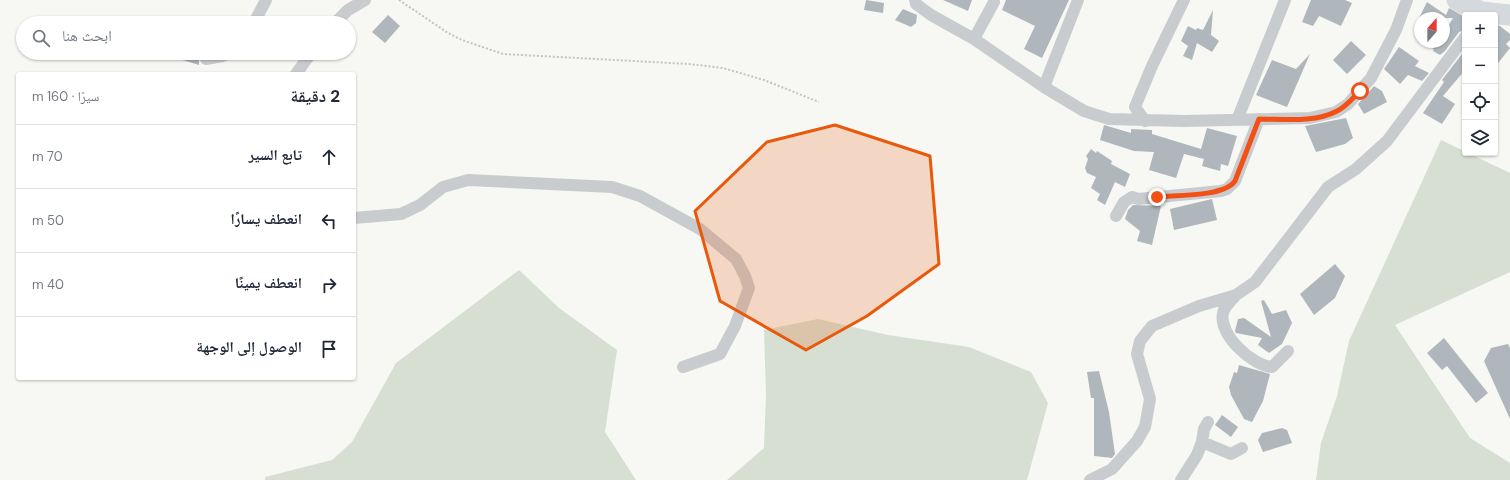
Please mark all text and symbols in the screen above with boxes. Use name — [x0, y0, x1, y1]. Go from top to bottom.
north arrow — [1414, 12, 1450, 48]
map controls — [1462, 12, 1498, 156]
button: + — [1462, 12, 1498, 48]
search box — [16, 16, 356, 60]
text: ابحث هنا — [62, 26, 112, 46]
icon: search — [30, 27, 52, 49]
button: − — [1462, 48, 1498, 84]
route start — [1351, 82, 1369, 100]
button: locate — [1462, 84, 1498, 120]
text: 2 دقيقة — [290, 85, 340, 107]
text: سيرًا · 160 m — [32, 88, 99, 105]
button: layers — [1462, 120, 1498, 156]
text: تابع السير — [248, 145, 302, 165]
icon: ahead — [318, 146, 340, 168]
text: 70 m — [32, 148, 63, 165]
route end — [1148, 188, 1166, 206]
text: انعطف يسارًا — [230, 209, 302, 229]
icon: left — [318, 210, 340, 232]
text: 50 m — [32, 212, 64, 229]
text: انعطف يمينًا — [235, 273, 302, 293]
icon: right — [318, 274, 340, 296]
text: 40 m — [32, 276, 64, 293]
text: الوصول إلى الوجهة — [196, 337, 302, 357]
icon: arrive — [318, 338, 340, 360]

